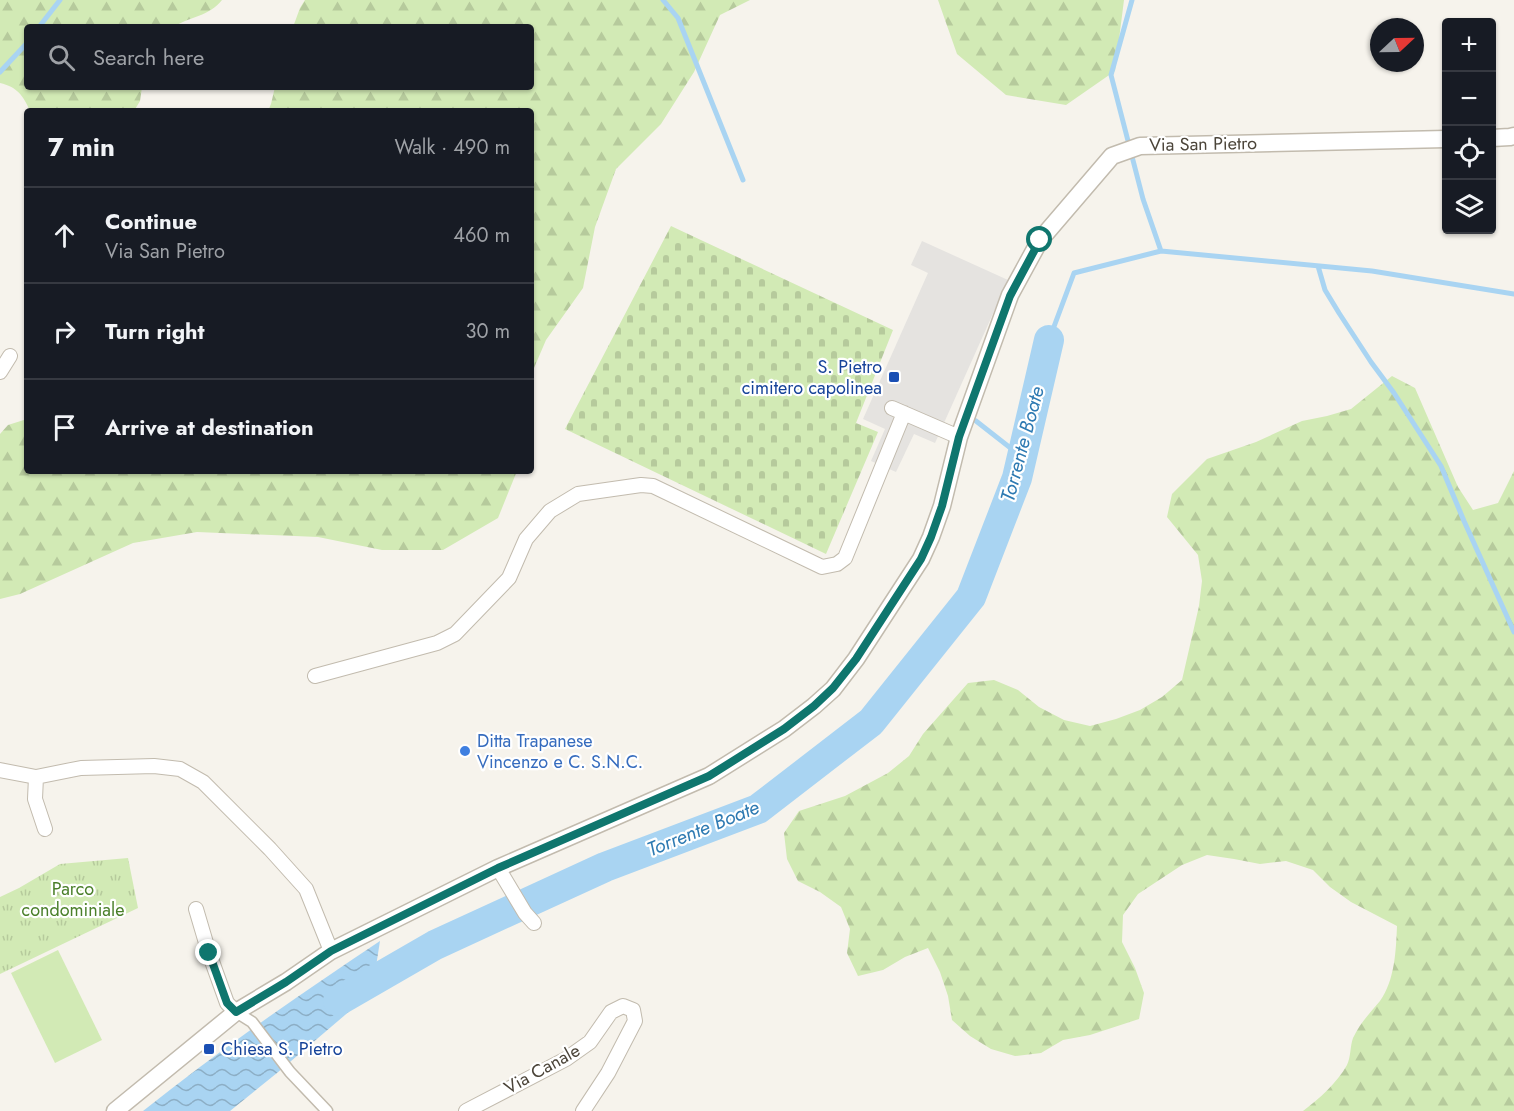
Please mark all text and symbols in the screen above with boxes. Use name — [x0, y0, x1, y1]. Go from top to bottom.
north arrow — [1370, 18, 1424, 72]
map controls — [1442, 18, 1496, 234]
button: + — [1442, 18, 1496, 72]
search box — [24, 24, 534, 90]
icon: search — [45, 41, 78, 74]
text: Search here — [93, 41, 204, 73]
button: − — [1442, 72, 1496, 126]
button: locate — [1442, 126, 1496, 180]
text: 7 min — [48, 128, 115, 166]
street label: Via San Pietro — [1149, 130, 1257, 158]
text: Walk · 490 m — [394, 133, 510, 162]
button: layers — [1442, 180, 1496, 234]
text: Continue — [105, 205, 197, 237]
icon: ahead — [48, 219, 81, 252]
text: 460 m — [453, 221, 510, 250]
route start — [1026, 226, 1052, 252]
text: Via San Pietro — [105, 237, 225, 266]
icon: right — [48, 315, 81, 348]
text: Turn right — [105, 315, 205, 347]
text: 30 m — [465, 317, 510, 346]
place label: S. Pietro cimitero capolinea — [742, 354, 882, 401]
marker: S. Pietro cimitero capolinea — [887, 370, 901, 384]
water label: Torrente Boate — [993, 383, 1052, 505]
icon: arrive — [48, 411, 81, 444]
text: Arrive at destination — [105, 411, 314, 443]
place label: Ditta Trapanese Vincenzo e C. S.N.C. — [477, 728, 643, 775]
marker: Ditta Trapanese Vincenzo e C. S.N.C. — [458, 744, 472, 758]
water label: Torrente Boate — [643, 793, 764, 864]
park label: Parco condominiale — [22, 876, 124, 923]
route end — [195, 939, 221, 965]
place label: Chiesa S. Pietro — [221, 1036, 343, 1062]
street label: Via Canale — [499, 1037, 585, 1101]
marker: Chiesa S. Pietro — [202, 1042, 216, 1056]

